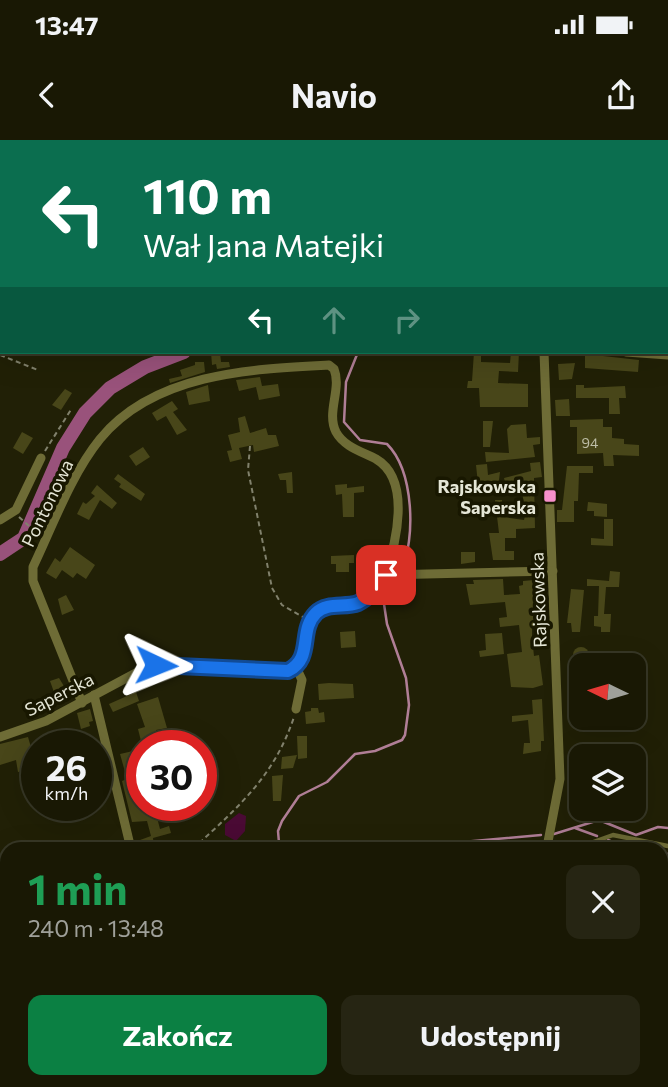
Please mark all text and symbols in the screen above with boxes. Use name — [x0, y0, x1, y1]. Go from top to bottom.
text: 13:47 — [35, 9, 99, 40]
text: Navio — [291, 75, 377, 115]
icon: back — [28, 76, 66, 114]
icon: share — [602, 76, 640, 114]
text: 110 m — [143, 164, 272, 224]
icon: left — [28, 168, 119, 259]
text: Wał Jana Matejki — [143, 224, 384, 264]
icon: left — [242, 301, 280, 339]
icon: ahead — [315, 301, 353, 339]
icon: right — [388, 301, 426, 339]
house number: 94 — [582, 434, 599, 451]
street label: Pontonowa — [16, 456, 78, 550]
place label: Rajskowska Saperska — [438, 475, 536, 518]
marker: Rajskowska Saperska — [542, 488, 558, 504]
pin — [356, 545, 416, 605]
street label: Rajskowska — [525, 552, 551, 648]
icon: arrive — [367, 556, 405, 594]
position arrow — [119, 628, 193, 702]
north arrow — [569, 653, 646, 730]
map controls — [569, 653, 646, 821]
street label: Saperska — [21, 667, 97, 721]
speed limit sign: 30 — [126, 730, 217, 821]
button: layers — [569, 744, 646, 821]
text: 26 — [46, 745, 87, 788]
text: km/h — [45, 782, 88, 804]
text: 1 min — [28, 862, 128, 914]
button: close — [566, 865, 640, 939]
text: 240 m · 13:48 — [28, 914, 164, 942]
button: Zakończ — [28, 995, 327, 1075]
button: Udostępnij — [341, 995, 640, 1075]

